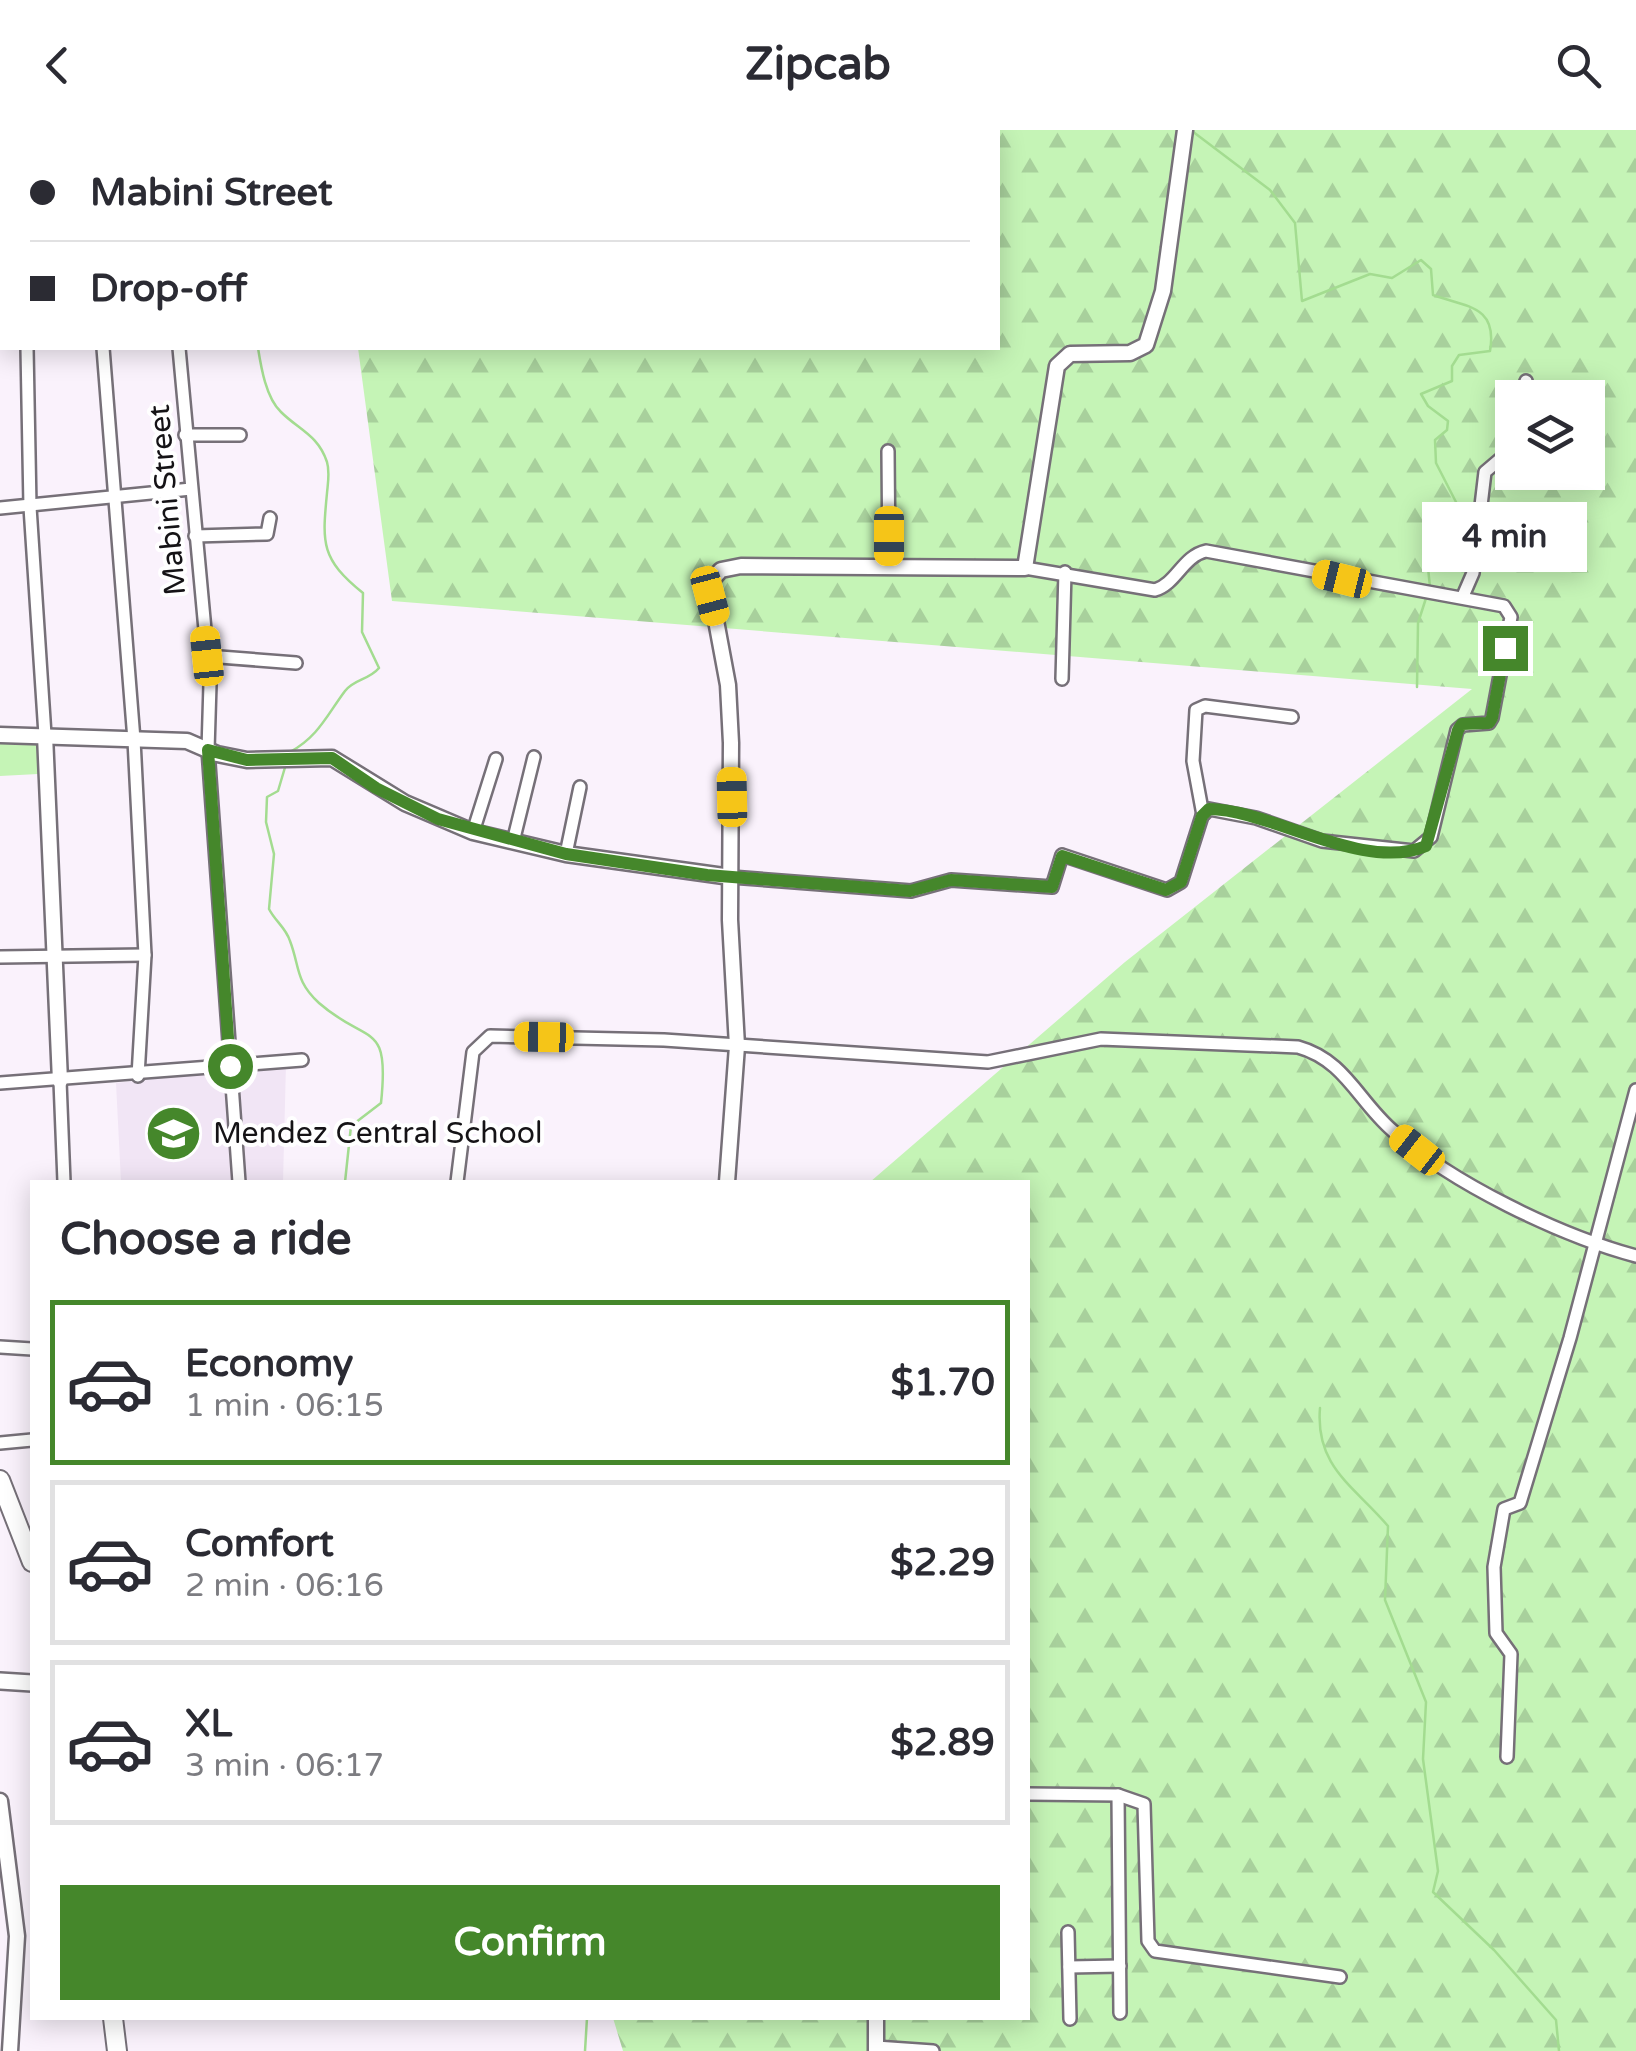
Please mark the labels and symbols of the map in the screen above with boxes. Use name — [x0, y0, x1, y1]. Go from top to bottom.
street label: Mabini Street — [141, 403, 194, 597]
callout: 4 min — [1422, 503, 1588, 573]
car — [874, 506, 904, 566]
car — [1309, 557, 1375, 601]
car — [688, 563, 732, 629]
car — [189, 625, 225, 687]
route end — [1483, 626, 1528, 671]
car — [716, 767, 748, 827]
car — [514, 1021, 574, 1053]
route start — [208, 1044, 253, 1089]
school or university icon: Mendez Central School — [144, 1103, 204, 1163]
place label: Mendez Central School — [213, 1115, 543, 1152]
car — [1384, 1120, 1450, 1180]

